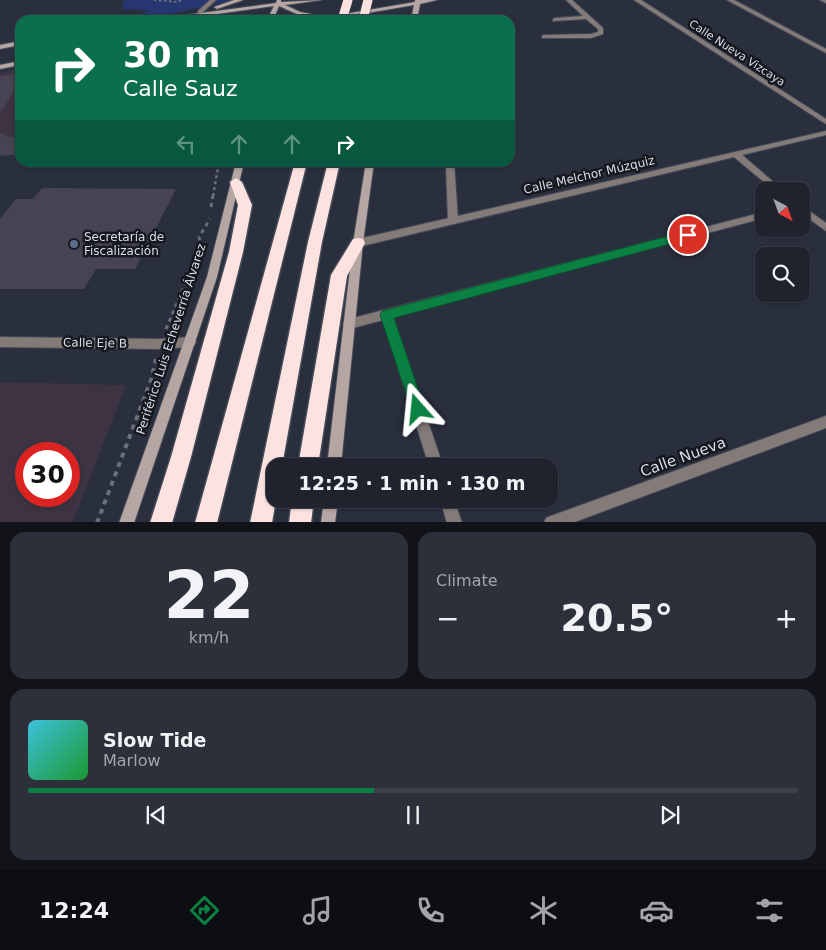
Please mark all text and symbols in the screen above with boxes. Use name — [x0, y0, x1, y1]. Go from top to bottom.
street label: Calle Nueva Vizcaya — [687, 17, 787, 89]
icon: right — [40, 35, 105, 100]
text: 30 m — [123, 35, 220, 75]
text: Calle Sauz — [123, 76, 238, 101]
icon: left — [172, 130, 200, 158]
icon: ahead — [225, 130, 253, 158]
icon: ahead — [278, 130, 306, 158]
icon: right — [331, 130, 359, 158]
street label: Calle Melchor Múzquiz — [522, 153, 656, 197]
north arrow — [755, 182, 810, 238]
map controls — [755, 182, 810, 302]
pin — [667, 214, 709, 256]
icon: arrive — [674, 221, 702, 249]
place label: Secretaría de Fiscalización — [84, 230, 164, 258]
marker: Secretaría de Fiscalización — [68, 238, 80, 250]
street label: Periférico Luis Echeverría Álvarez — [133, 242, 209, 436]
button: search — [755, 247, 810, 302]
street label: Calle Eje B — [63, 335, 127, 351]
position arrow — [391, 382, 443, 434]
street label: Calle Nueva — [638, 433, 728, 481]
speed limit sign: 30 — [15, 442, 80, 507]
text: 12:25 · 1 min · 130 m — [298, 472, 526, 494]
text: 22 — [164, 558, 254, 633]
text: Climate — [436, 571, 498, 590]
text: 20.5° — [561, 596, 673, 640]
text: − — [436, 602, 459, 635]
text: + — [775, 602, 798, 635]
text: km/h — [189, 628, 229, 647]
text: Slow Tide — [103, 729, 206, 751]
text: Marlow — [103, 751, 161, 770]
icon: previous — [142, 801, 170, 829]
icon: pause — [399, 801, 427, 829]
icon: next — [656, 801, 684, 829]
icon: directions — [187, 893, 222, 928]
icon: music — [300, 893, 335, 928]
icon: phone — [413, 893, 448, 928]
icon: climate — [526, 893, 561, 928]
icon: car — [639, 893, 674, 928]
icon: filters — [752, 893, 787, 928]
text: 12:24 — [39, 898, 109, 923]

